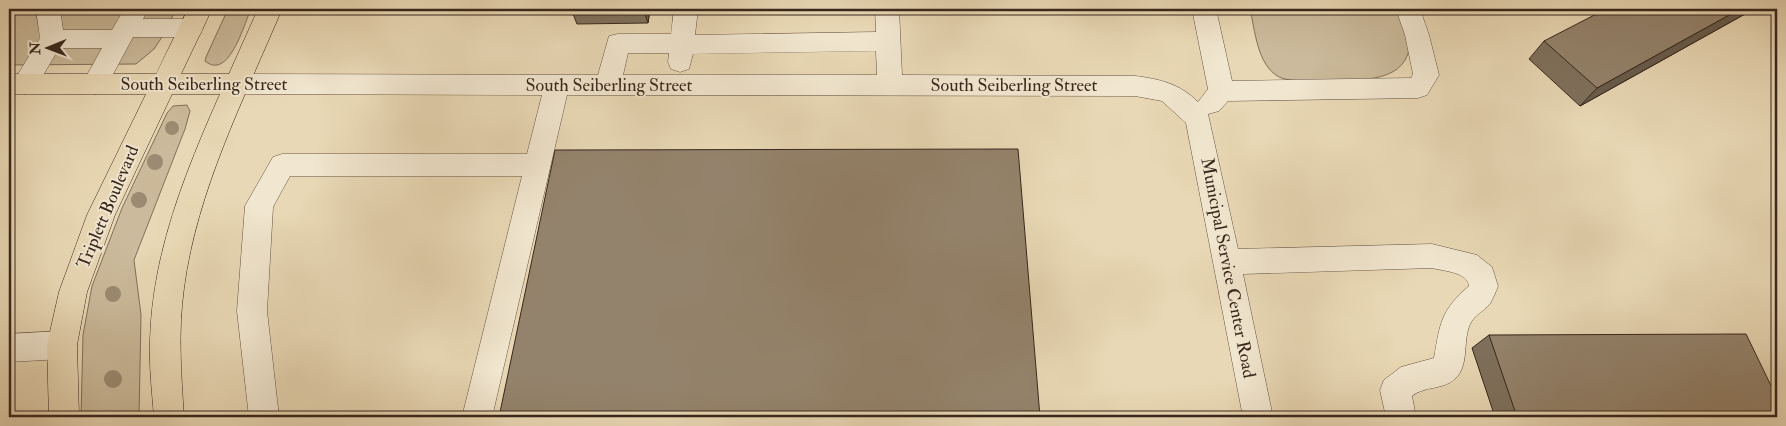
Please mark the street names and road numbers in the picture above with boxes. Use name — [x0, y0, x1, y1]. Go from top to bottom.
street label: South Seiberling Street — [121, 73, 288, 96]
street label: South Seiberling Street — [526, 74, 693, 97]
street label: South Seiberling Street — [931, 74, 1098, 97]
street label: Triplett Boulevard — [72, 142, 144, 272]
street label: Municipal Service Center Road — [1195, 156, 1261, 380]

